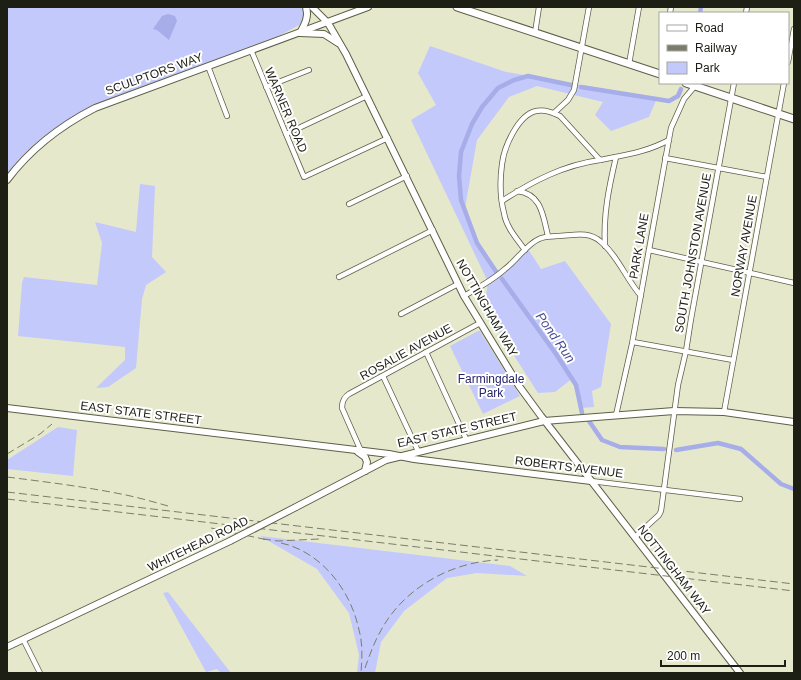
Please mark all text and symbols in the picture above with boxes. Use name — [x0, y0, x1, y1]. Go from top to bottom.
legend — [659, 12, 789, 84]
text: Road — [695, 21, 724, 35]
text: Railway — [695, 41, 737, 55]
street label: SCULPTORS WAY — [103, 50, 205, 98]
text: Park — [695, 61, 721, 75]
street label: WARNER ROAD — [262, 65, 310, 155]
street label: SOUTH JOHNSTON AVENUE — [672, 172, 714, 334]
street label: NORWAY AVENUE — [728, 194, 760, 298]
street label: PARK LANE — [626, 212, 652, 280]
street label: NOTTINGHAM WAY — [453, 257, 521, 359]
water label: Pond Run — [533, 309, 578, 365]
street label: ROSALIE AVENUE — [357, 321, 455, 383]
park label: Farmingdale Park — [458, 372, 525, 400]
street label: EAST STATE STREET — [80, 399, 203, 427]
street label: EAST STATE STREET — [396, 409, 519, 451]
street label: ROBERTS AVENUE — [514, 453, 624, 481]
street label: WHITEHEAD ROAD — [145, 513, 251, 574]
street label: NOTTINGHAM WAY — [635, 522, 713, 618]
scale bar — [661, 642, 785, 668]
text: 200 m — [667, 649, 700, 663]

